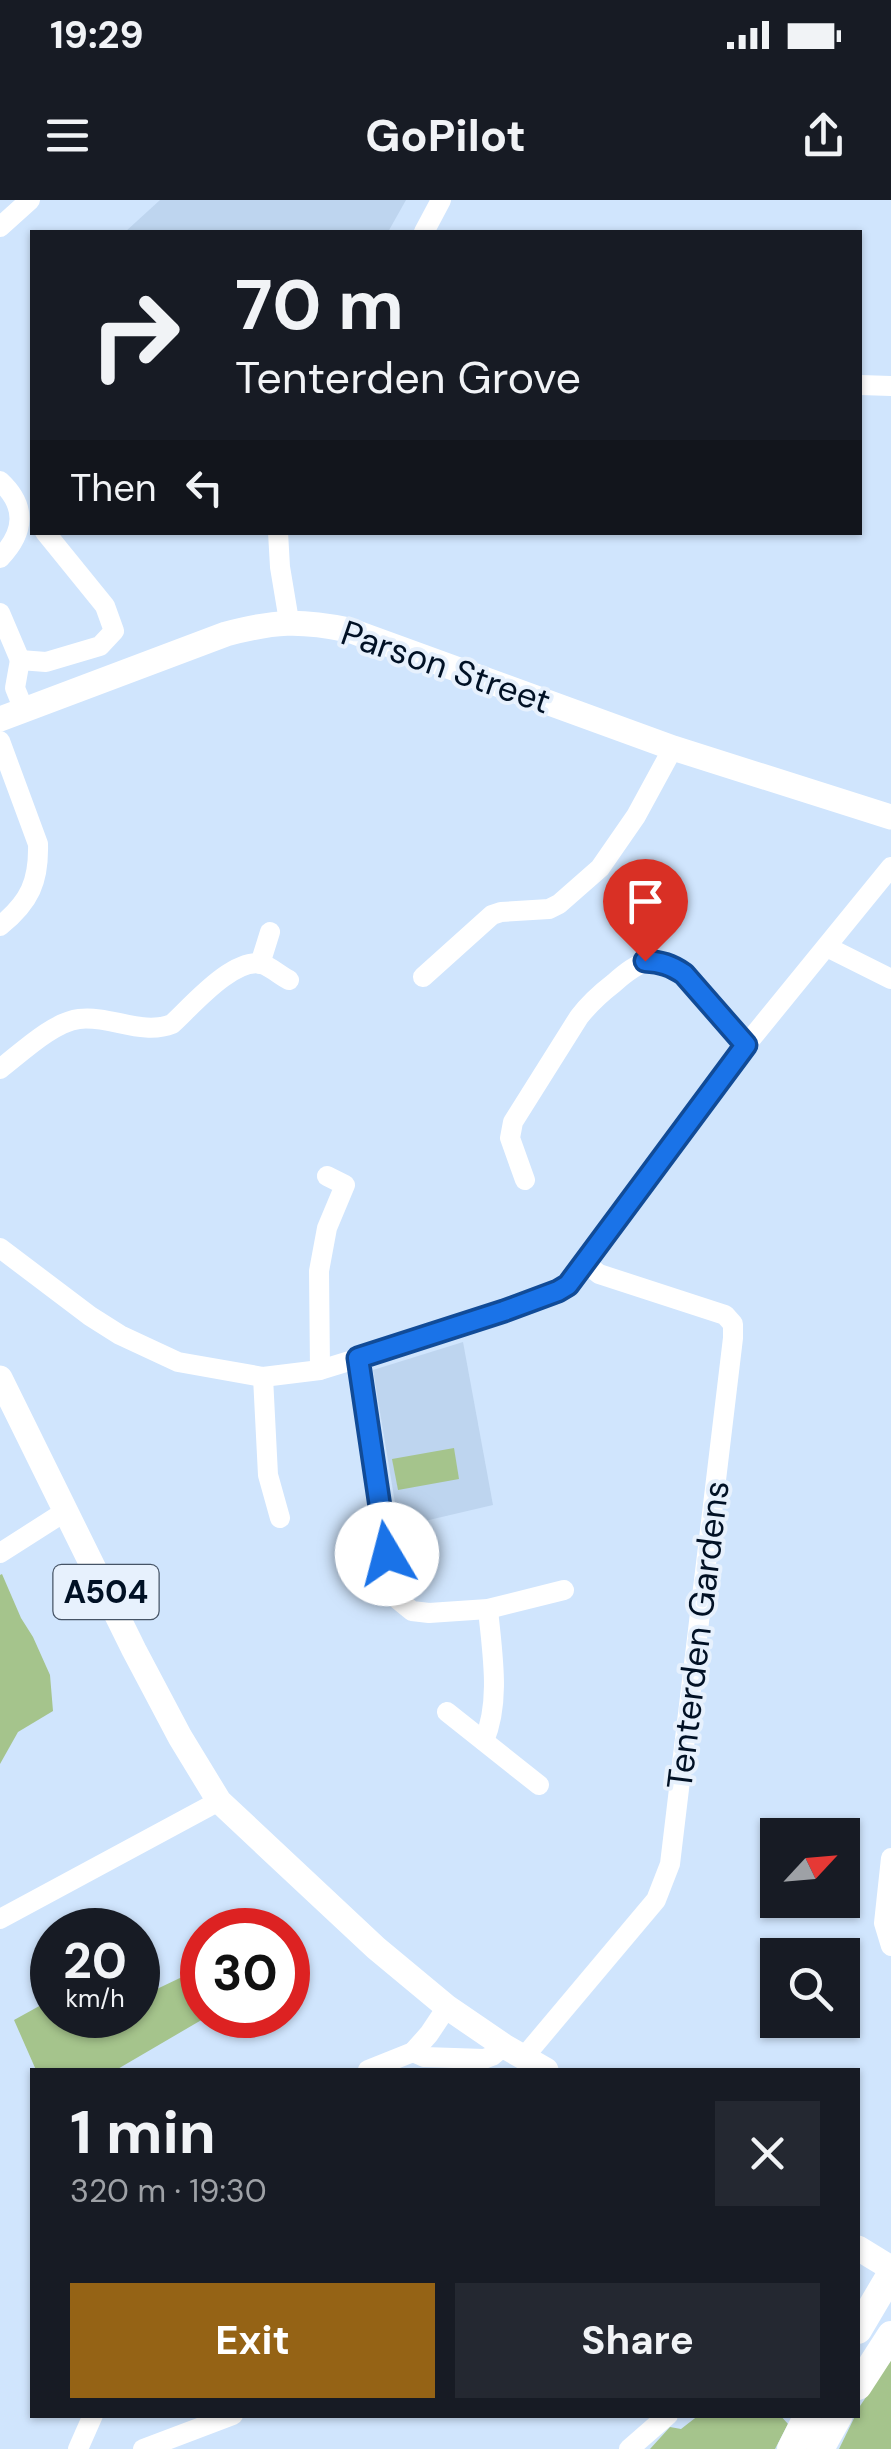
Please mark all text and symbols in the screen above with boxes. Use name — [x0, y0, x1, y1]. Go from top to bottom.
text: 19:29 — [50, 10, 144, 60]
text: GoPilot — [365, 106, 526, 165]
icon: menu — [40, 108, 95, 163]
icon: share — [796, 108, 851, 163]
text: 70 m — [235, 260, 404, 351]
icon: right — [70, 270, 200, 400]
text: Tenterden Grove — [235, 348, 581, 407]
icon: left — [177, 460, 232, 515]
text: Then — [70, 463, 157, 513]
street label: Parson Street — [335, 610, 557, 724]
pin — [603, 859, 688, 962]
icon: arrive — [618, 874, 673, 929]
street label: Tenterden Gardens — [656, 1478, 740, 1792]
position arrow — [335, 1502, 439, 1606]
road number: A504 — [54, 1565, 158, 1619]
north arrow — [760, 1818, 860, 1918]
map controls — [760, 1818, 860, 2038]
speed limit sign: 30 — [180, 1908, 310, 2038]
text: 20 — [63, 1928, 127, 1994]
button: search — [760, 1938, 860, 2038]
text: km/h — [65, 1982, 125, 2015]
text: 1 min — [70, 2093, 216, 2172]
button: close — [715, 2101, 820, 2206]
text: 320 m · 19:30 — [70, 2170, 267, 2212]
button: Exit — [70, 2283, 435, 2398]
button: Share — [455, 2283, 820, 2398]

